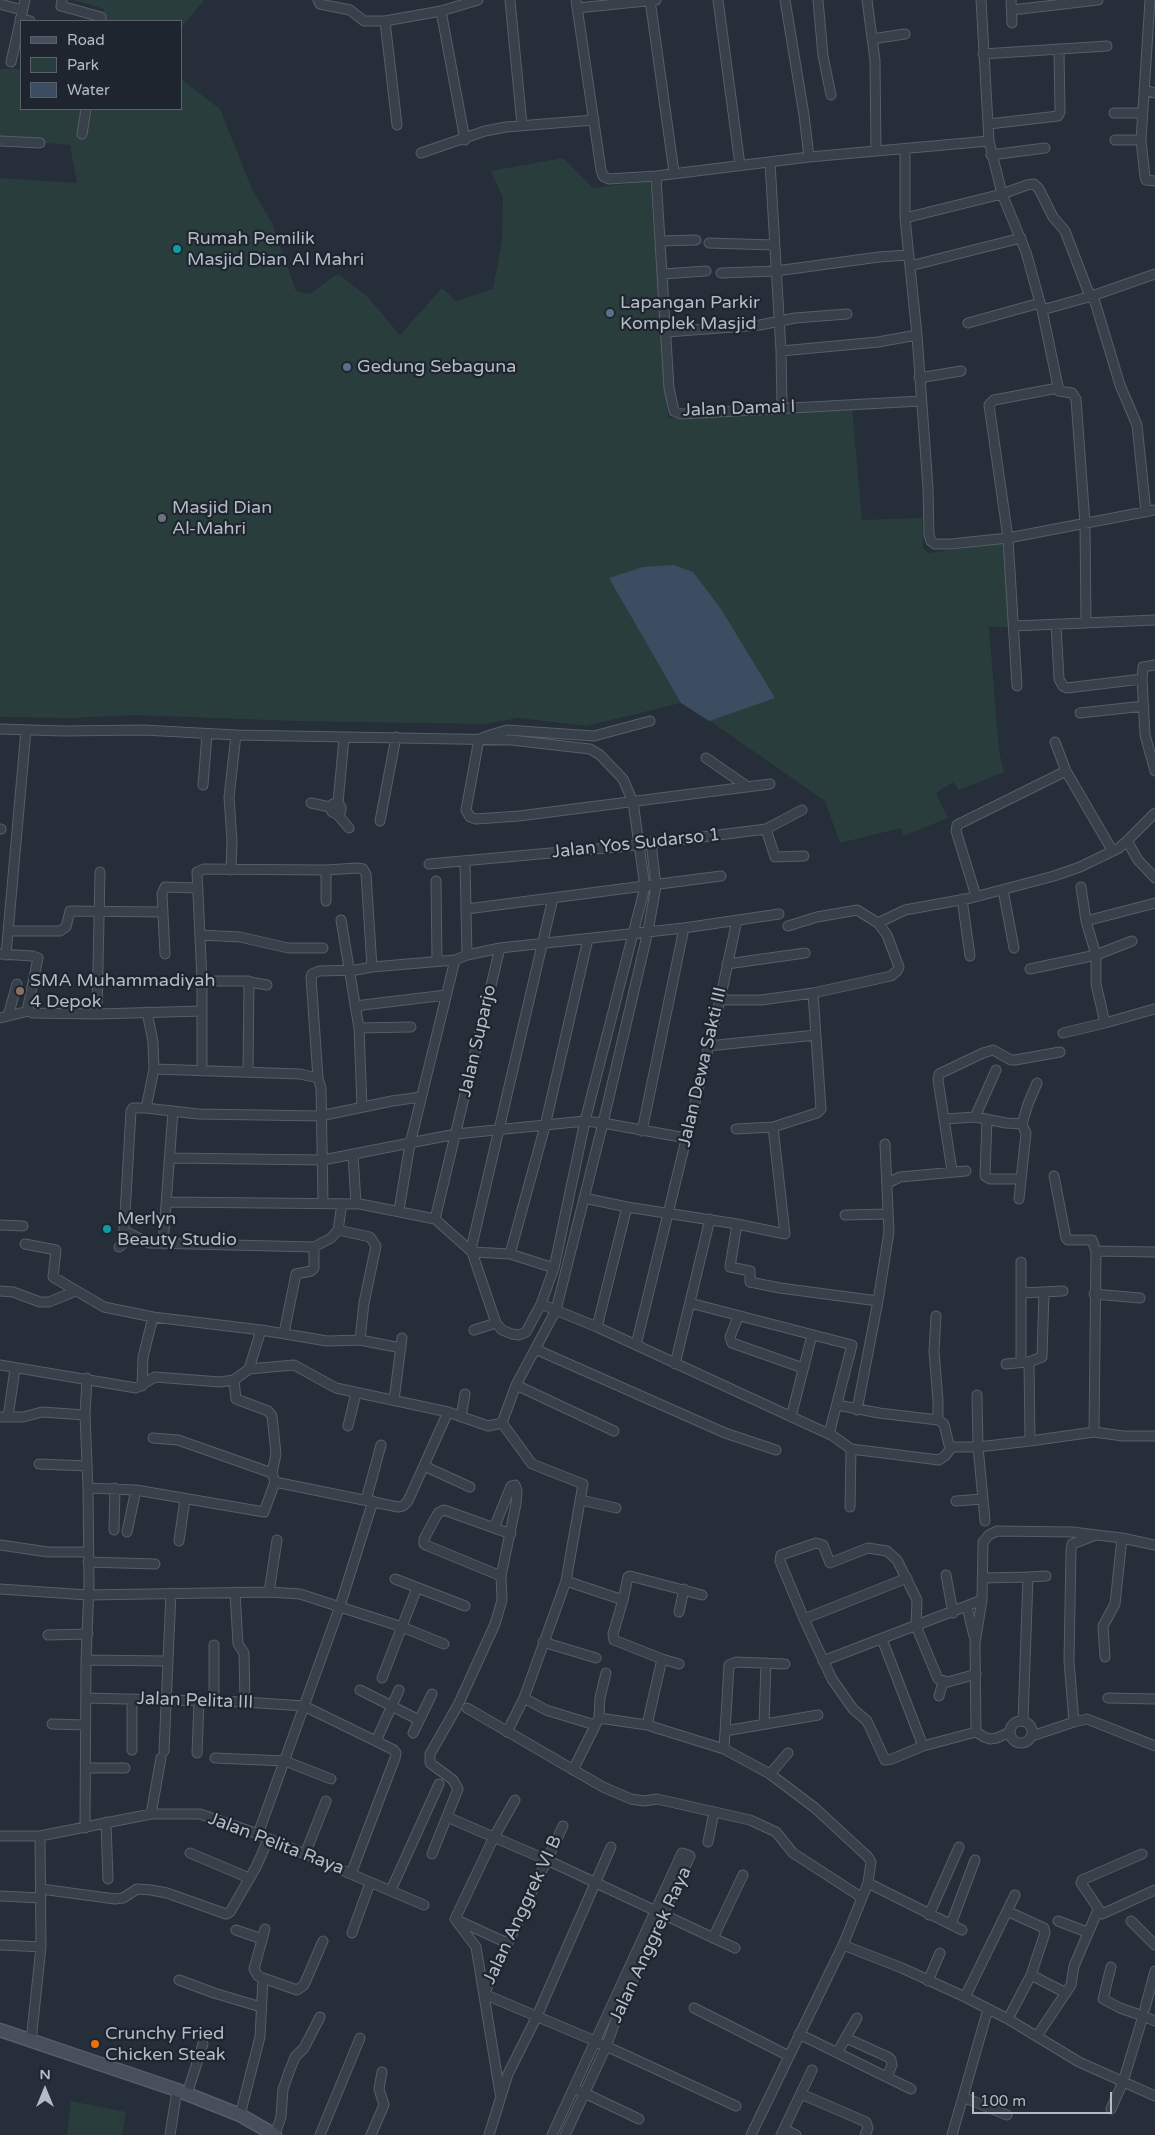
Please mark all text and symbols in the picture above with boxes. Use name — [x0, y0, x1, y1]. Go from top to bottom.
legend — [20, 20, 182, 110]
text: Road — [67, 31, 105, 49]
text: Park — [67, 56, 99, 74]
text: Water — [67, 81, 110, 99]
place label: Rumah Pemilik Masjid Dian Al Mahri — [187, 228, 364, 270]
marker: Rumah Pemilik Masjid Dian Al Mahri — [171, 243, 183, 255]
place label: Lapangan Parkir Komplek Masjid — [620, 292, 760, 334]
marker: Lapangan Parkir Komplek Masjid — [604, 307, 616, 319]
place label: Gedung Sebaguna — [357, 356, 516, 378]
marker: Gedung Sebaguna — [341, 361, 353, 373]
street label: Jalan Damai I — [682, 396, 796, 422]
place label: Masjid Dian Al-Mahri — [172, 497, 272, 540]
marker: Masjid Dian Al-Mahri — [156, 512, 168, 524]
street label: Jalan Yos Sudarso 1 — [551, 824, 721, 864]
place label: SMA Muhammadiyah 4 Depok — [30, 970, 215, 1012]
street label: Jalan Suparjo — [455, 983, 501, 1099]
marker: SMA Muhammadiyah 4 Depok — [14, 985, 26, 997]
street label: Jalan Dewa Sakti III — [674, 985, 732, 1149]
place label: Merlyn Beauty Studio — [117, 1208, 237, 1250]
marker: Merlyn Beauty Studio — [101, 1223, 113, 1235]
street label: Jalan Pelita III — [136, 1688, 254, 1714]
street label: Jalan Pelita Raya — [205, 1808, 347, 1880]
street label: Jalan Anggrek VI B — [479, 1832, 567, 1988]
street label: Jalan Anggrek Raya — [605, 1864, 697, 2026]
place label: Crunchy Fried Chicken Steak — [105, 2023, 226, 2066]
marker: Crunchy Fried Chicken Steak — [89, 2038, 101, 2050]
north arrow — [20, 2065, 70, 2115]
text: N — [39, 2066, 51, 2083]
scale bar — [975, 2082, 1115, 2114]
text: 100 m — [980, 2092, 1026, 2110]

